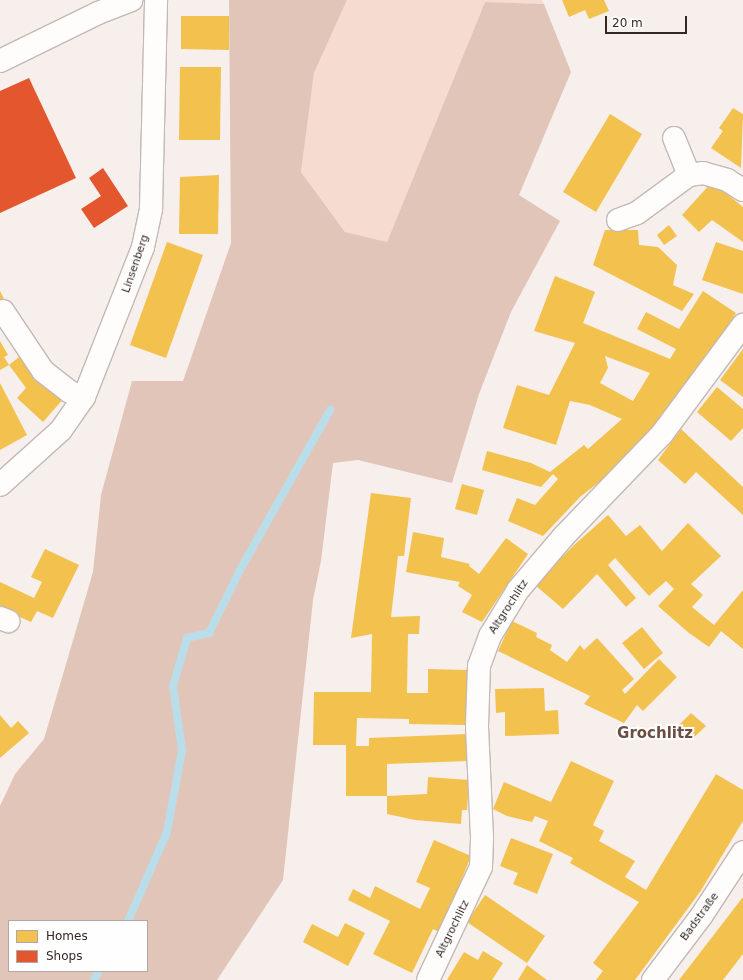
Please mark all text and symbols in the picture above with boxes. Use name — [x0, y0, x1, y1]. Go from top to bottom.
scale bar — [607, 8, 689, 34]
text: 20 m — [612, 16, 643, 30]
street label: Linsenberg — [120, 233, 152, 295]
street label: Altgrochlitz — [487, 577, 531, 637]
district label: Grochlitz — [617, 725, 693, 743]
street label: Badstraße — [678, 890, 722, 944]
street label: Altgrochlitz — [433, 898, 473, 960]
legend — [8, 920, 148, 972]
text: Homes — [46, 929, 88, 943]
text: Shops — [46, 949, 82, 963]

